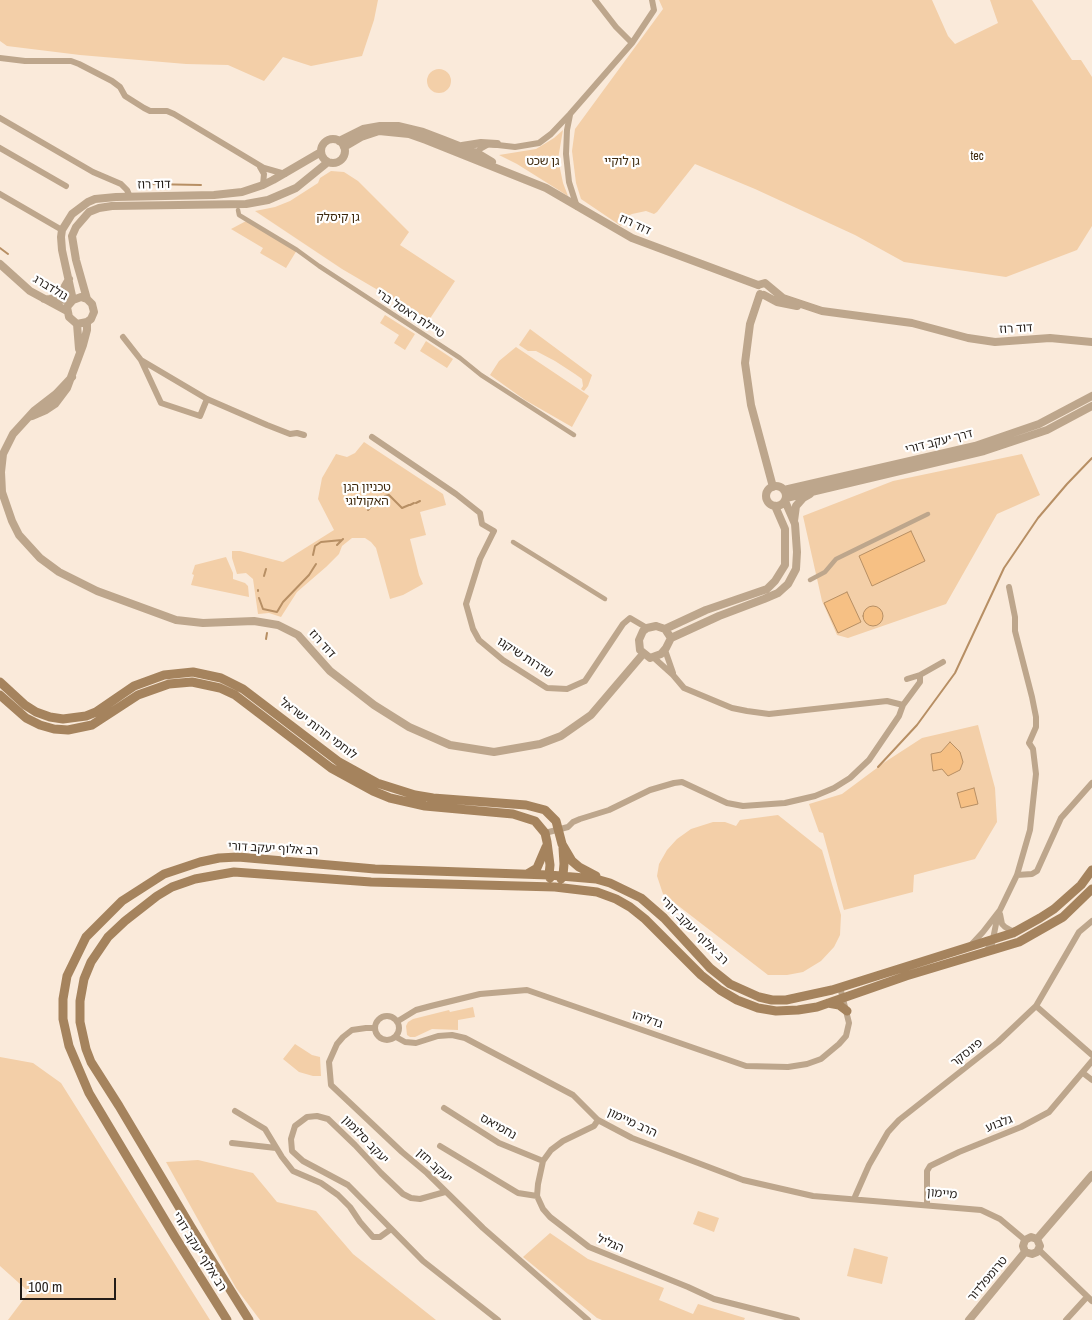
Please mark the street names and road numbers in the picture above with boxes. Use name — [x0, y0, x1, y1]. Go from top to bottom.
street label: דוד רוז — [137, 178, 171, 192]
street label: דוד רוז — [617, 211, 653, 239]
street label: גולדברג — [30, 272, 70, 304]
street label: טיילת ראסל ברי — [373, 287, 447, 341]
street label: דוד רוז — [999, 321, 1033, 337]
street label: דרך יעקב דורי — [904, 427, 974, 457]
street label: דוד רוז — [306, 627, 338, 661]
street label: שדרות שיקגו — [494, 635, 556, 681]
street label: לוחמי חרות ישראל — [277, 695, 359, 763]
street label: רב אלוף יעקב דורי — [227, 839, 319, 859]
street label: רב אלוף יעקב דורי — [657, 894, 731, 968]
street label: גדליהו — [630, 1008, 664, 1032]
street label: פינסקר — [948, 1036, 986, 1070]
street label: הרב מיימון — [605, 1105, 659, 1141]
street label: נחמיאס — [477, 1111, 519, 1143]
street label: גלבוע — [984, 1112, 1014, 1136]
street label: יעקב סלומון — [339, 1113, 391, 1167]
street label: יעקב חזן — [413, 1146, 455, 1186]
street label: מיימון — [926, 1186, 958, 1202]
street label: רב אלוף יעקב דורי — [169, 1210, 229, 1294]
street label: הגליל — [594, 1232, 626, 1256]
street label: טרומפלדור — [965, 1253, 1011, 1305]

